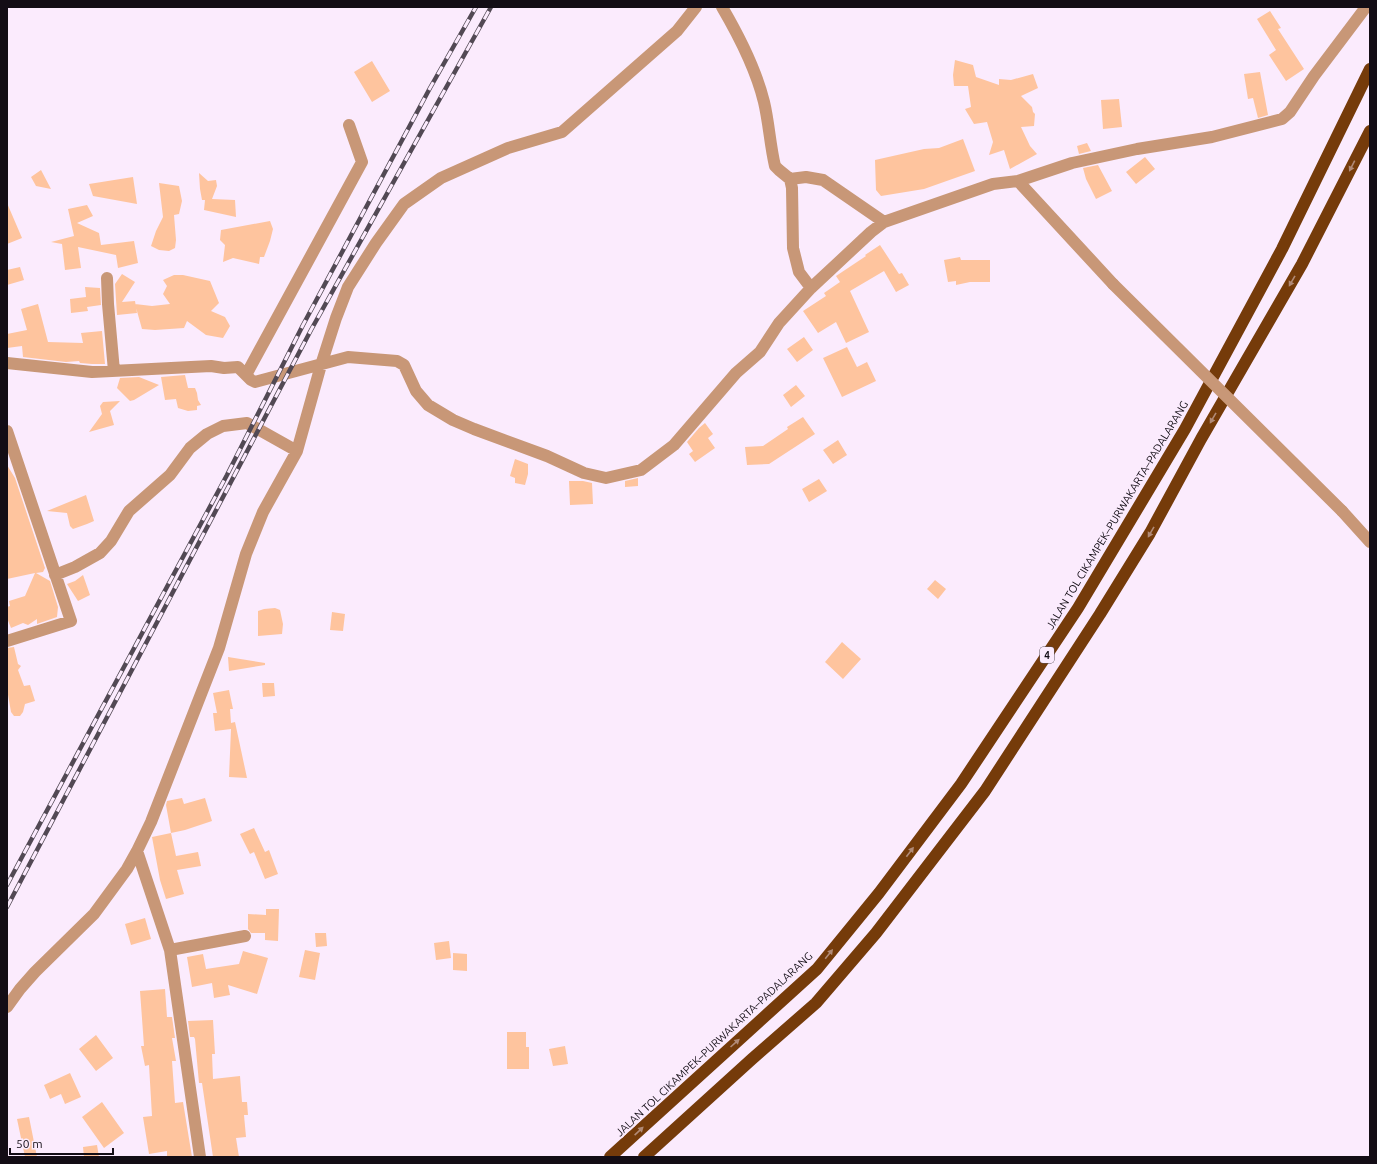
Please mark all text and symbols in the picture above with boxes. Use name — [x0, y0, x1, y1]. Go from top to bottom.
one-way arrow — [1349, 160, 1355, 171]
one-way arrow — [1289, 275, 1296, 287]
street label: JALAN TOL CIKAMPEK–PURWAKARTA–PADALARANG — [1044, 399, 1190, 631]
one-way arrow — [1210, 412, 1217, 424]
one-way arrow — [1147, 526, 1154, 538]
road number: 4 — [1040, 647, 1054, 663]
one-way arrow — [906, 846, 914, 857]
one-way arrow — [825, 948, 834, 959]
street label: JALAN TOL CIKAMPEK–PURWAKARTA–PADALARANG — [613, 949, 815, 1139]
one-way arrow — [729, 1038, 740, 1047]
one-way arrow — [634, 1126, 644, 1135]
scale bar — [10, 1130, 113, 1156]
text: 50 m — [16, 1137, 43, 1150]

